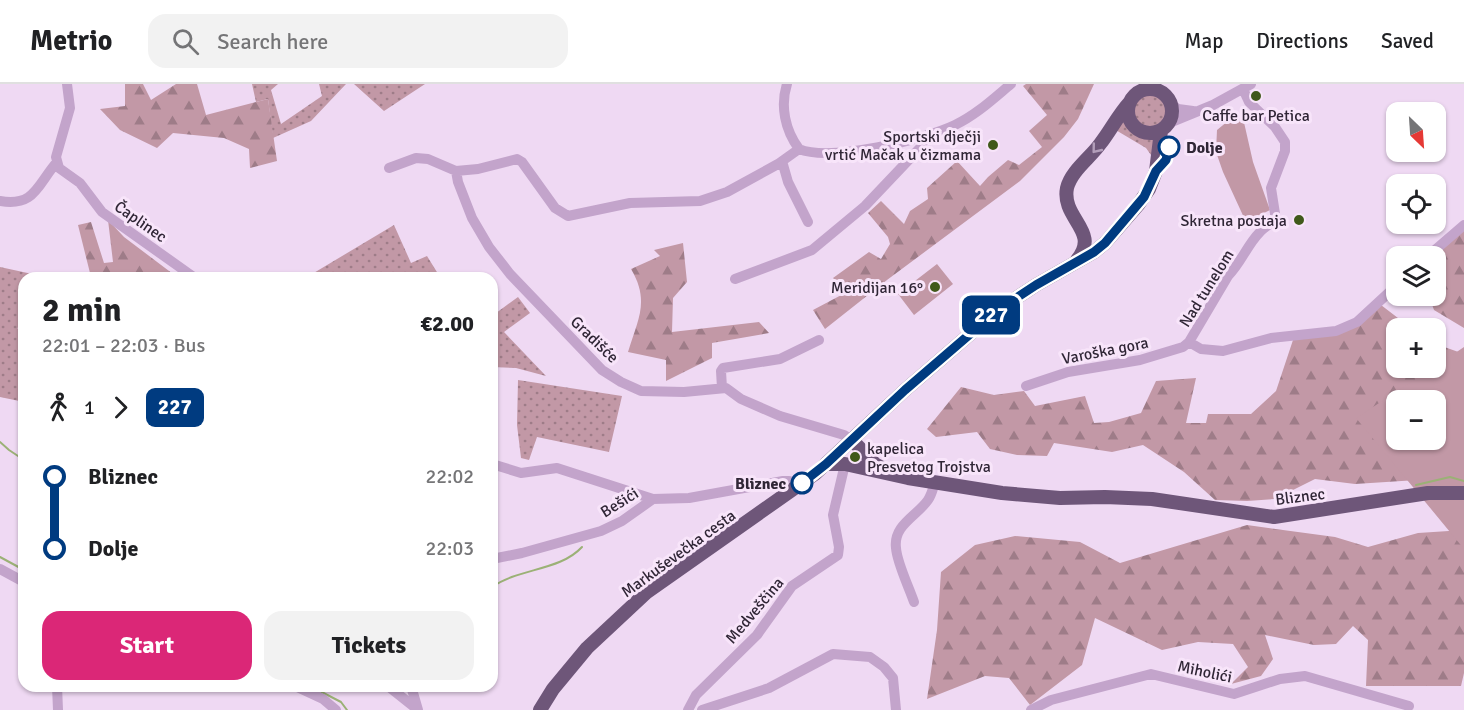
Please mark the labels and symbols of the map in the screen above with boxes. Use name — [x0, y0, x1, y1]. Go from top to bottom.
marker: Caffe bar Petica — [1249, 89, 1263, 103]
north arrow — [1386, 102, 1446, 162]
place label: Caffe bar Petica — [1202, 106, 1310, 126]
place label: Sportski dječji vrtić Mačak u čizmama — [825, 127, 981, 165]
marker: Dolje — [1158, 136, 1180, 158]
marker: Sportski dječji vrtić Mačak u čizmama — [986, 138, 1000, 152]
place label: Dolje — [1186, 138, 1223, 158]
one-way arrow — [1092, 143, 1103, 154]
street label: Čaplinec — [110, 197, 170, 247]
place label: Skretna postaja — [1180, 211, 1287, 231]
marker: Skretna postaja — [1292, 213, 1306, 227]
street label: Nad tunelom — [1175, 246, 1239, 331]
place label: Meridijan 16° — [831, 278, 923, 298]
marker: Meridijan 16° — [928, 280, 942, 294]
line badge: 227 — [956, 296, 1026, 334]
street label: Gradišće — [566, 312, 623, 368]
street label: Varoška gora — [1060, 333, 1150, 369]
place label: kapelica Presvetog Trojstva — [867, 439, 991, 477]
marker: kapelica Presvetog Trojstva — [848, 450, 862, 464]
marker: Bliznec — [791, 472, 813, 494]
place label: Bliznec — [735, 474, 786, 494]
street label: Bešići — [597, 483, 642, 522]
street label: Bliznec — [1274, 484, 1326, 510]
street label: Markuševečka cesta — [617, 506, 740, 602]
street label: Medveščina — [721, 573, 788, 648]
street label: Miholići — [1176, 656, 1234, 688]

